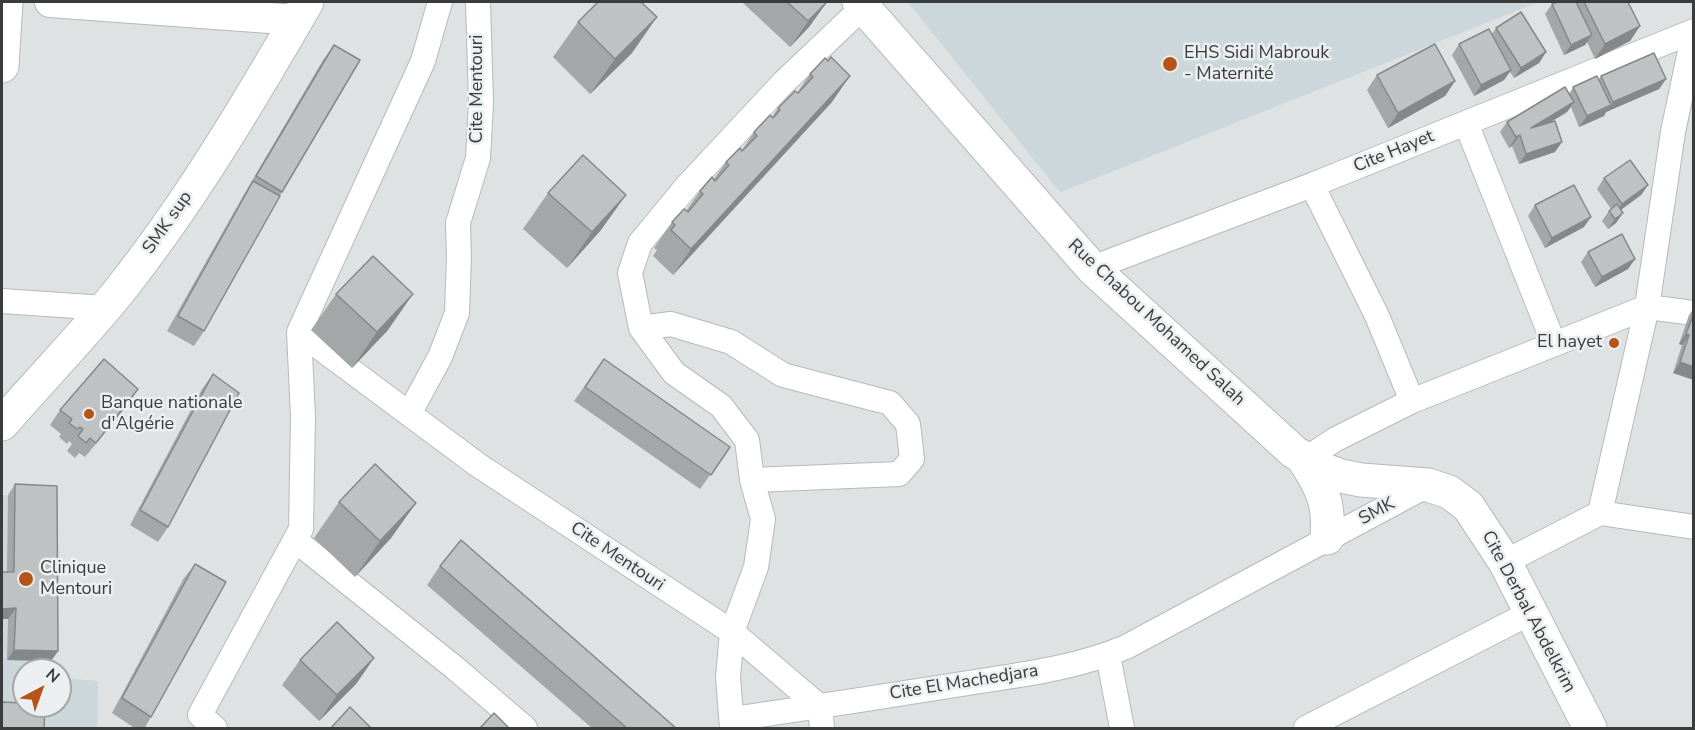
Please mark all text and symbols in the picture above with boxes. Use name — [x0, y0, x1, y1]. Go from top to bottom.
street label: Cite Mentouri — [467, 35, 489, 143]
place label: EHS Sidi Mabrouk - Maternité — [1184, 43, 1329, 86]
marker: EHS Sidi Mabrouk - Maternité — [1161, 55, 1179, 73]
street label: Cite Hayet — [1351, 126, 1437, 178]
street label: SMK sup — [139, 187, 197, 259]
street label: Rue Chabou Mohamed Salah — [1063, 235, 1249, 411]
place label: El hayet — [1537, 332, 1602, 354]
marker: El hayet — [1607, 336, 1621, 350]
place label: Banque nationale d'Algérie — [101, 393, 243, 436]
marker: Banque nationale d'Algérie — [82, 407, 96, 421]
street label: SMK — [1355, 494, 1399, 530]
street label: Cite Mentouri — [566, 518, 668, 596]
street label: Cite Derbal Abdelkrim — [1476, 527, 1580, 697]
place label: Clinique Mentouri — [40, 558, 112, 600]
marker: Clinique Mentouri — [17, 570, 35, 588]
north arrow — [12, 658, 72, 718]
street label: Cite El Machedjara — [888, 661, 1040, 705]
text: N — [41, 664, 64, 688]

